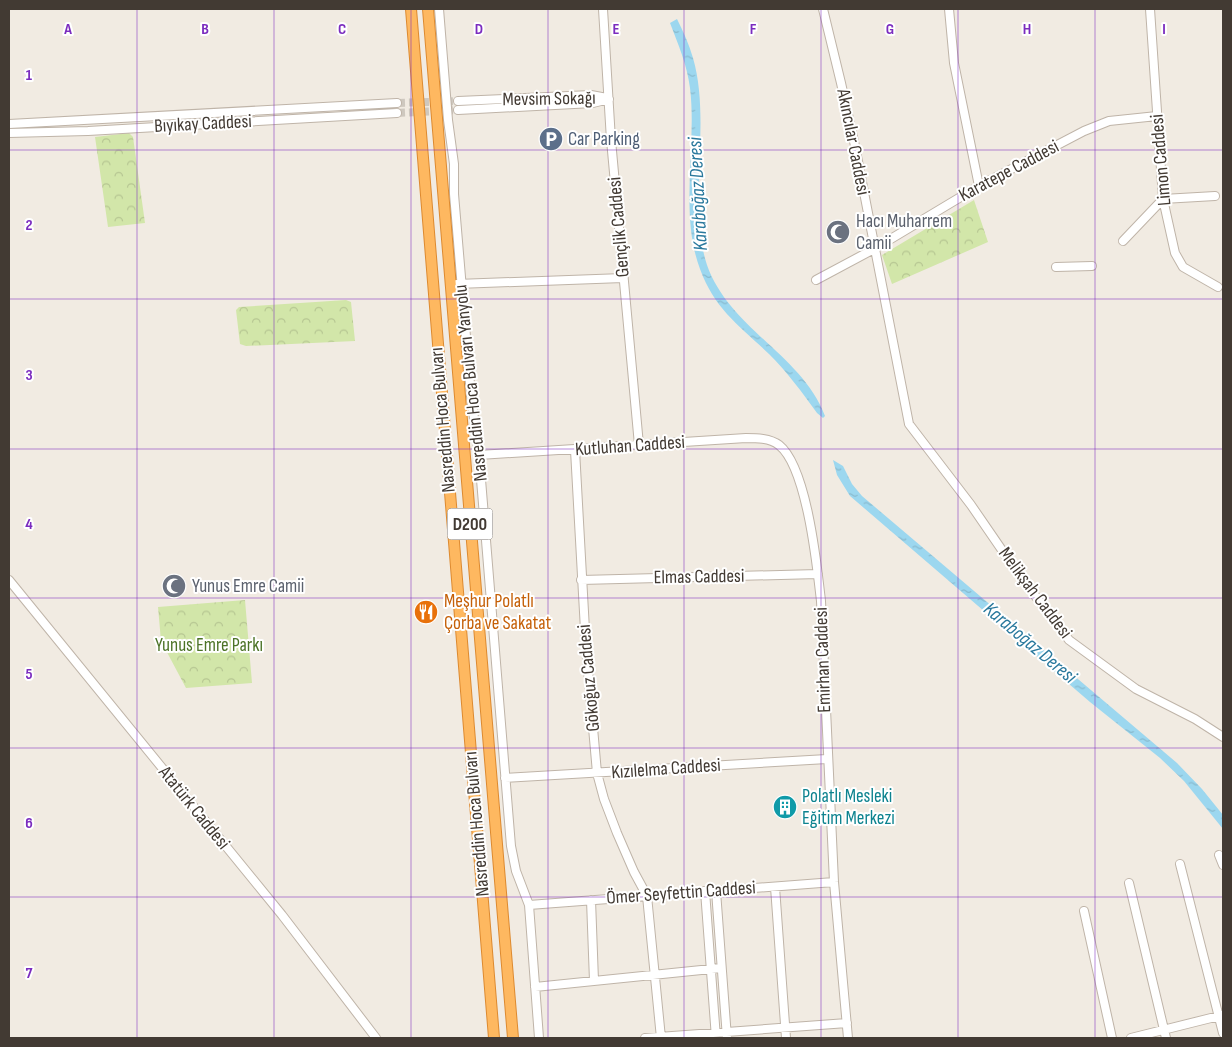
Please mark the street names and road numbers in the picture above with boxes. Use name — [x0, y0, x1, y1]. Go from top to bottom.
street label: Akıncılar Caddesi — [831, 86, 875, 197]
street label: Mevsim Sokağı — [502, 87, 596, 111]
street label: Bıyıkay Caddesi — [154, 110, 252, 138]
street label: Limon Caddesi — [1146, 113, 1176, 207]
street label: Karatepe Caddesi — [955, 135, 1063, 207]
street label: Gençlik Caddesi — [603, 176, 635, 278]
street label: Nasreddin Hoca Bulvarı Yanyolu — [449, 283, 493, 483]
street label: Nasreddin Hoca Bulvarı — [425, 346, 461, 494]
street label: Kutluhan Caddesi — [574, 431, 686, 461]
road number: D200 — [448, 508, 492, 540]
street label: Melikşah Caddesi — [993, 543, 1077, 643]
street label: Elmas Caddesi — [653, 565, 745, 589]
street label: Emirhan Caddesi — [810, 607, 836, 713]
street label: Gökoğuz Caddesi — [573, 623, 605, 733]
street label: Nasreddin Hoca Bulvarı — [459, 750, 495, 898]
street label: Kızılelma Caddesi — [610, 754, 722, 784]
street label: Atatürk Caddesi — [153, 761, 235, 854]
street label: Ömer Seyfettin Caddesi — [605, 876, 757, 910]

